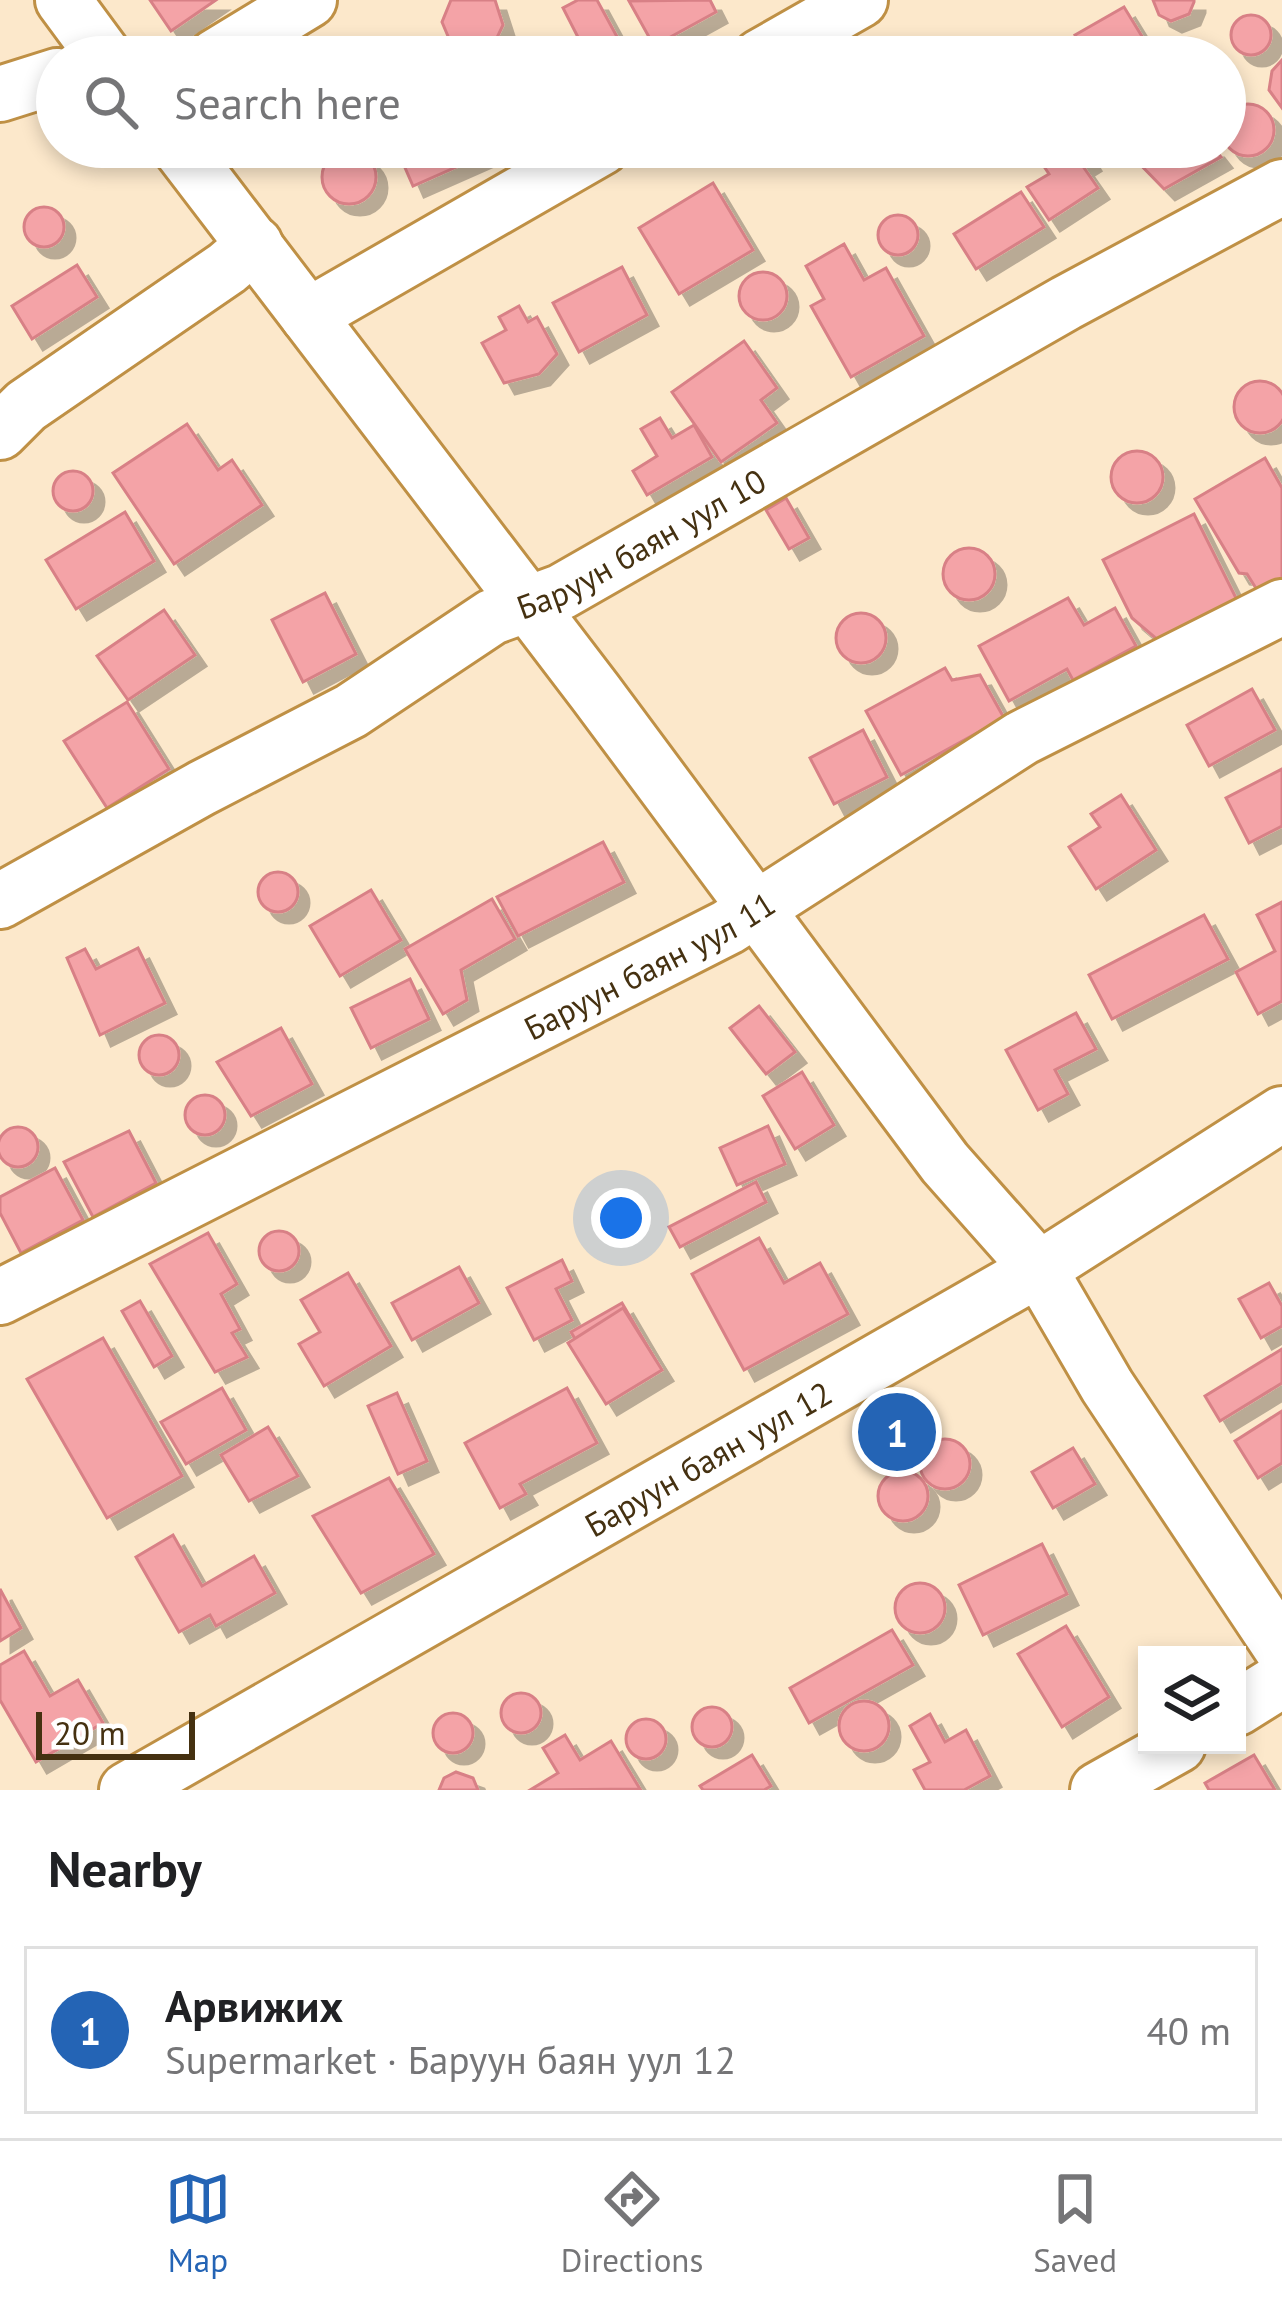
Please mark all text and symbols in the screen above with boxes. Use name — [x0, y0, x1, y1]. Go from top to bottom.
search box — [36, 36, 1246, 168]
icon: search — [78, 69, 144, 135]
text: Search here — [174, 73, 401, 131]
street label: Баруун баян уул 10 — [510, 458, 773, 628]
street label: Баруун баян уул 11 — [516, 881, 783, 1049]
your location — [591, 1188, 651, 1248]
street label: Баруун баян уул 12 — [577, 1371, 839, 1546]
pin: 1 — [858, 1387, 936, 1477]
map controls — [1138, 1646, 1246, 1754]
button: layers — [1138, 1646, 1246, 1754]
scale bar — [36, 1706, 195, 1759]
text: 20 m — [54, 1711, 126, 1754]
text: Nearby — [48, 1835, 202, 1901]
text: Арвижих — [165, 1976, 343, 2034]
text: 1 — [79, 2005, 101, 2056]
text: 40 m — [1146, 2005, 1231, 2056]
text: Supermarket · Баруун баян уул 12 — [165, 2034, 736, 2085]
tab: Map — [165, 2166, 231, 2281]
tab: Directions — [561, 2166, 703, 2281]
tab: Saved — [1033, 2166, 1117, 2281]

